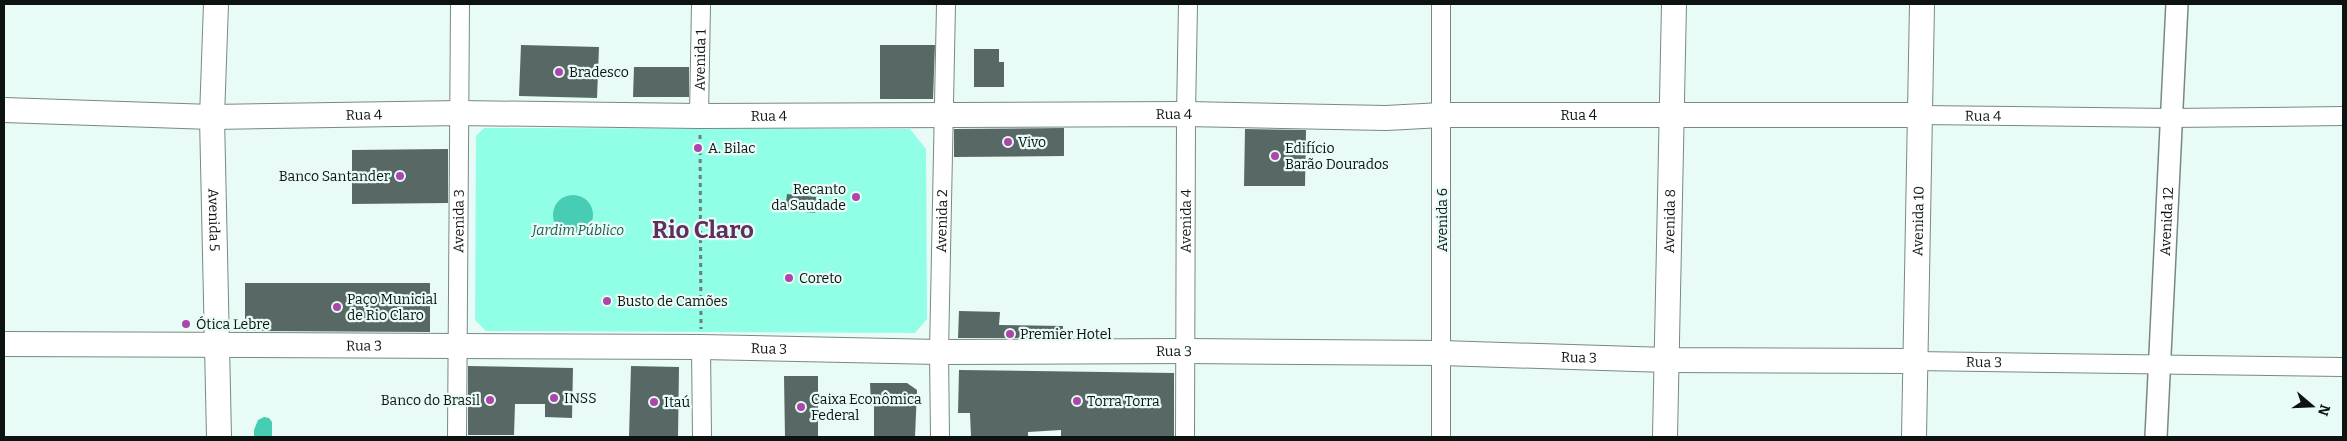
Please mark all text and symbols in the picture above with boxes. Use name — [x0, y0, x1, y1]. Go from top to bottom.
street label: Avenida 1 — [691, 29, 710, 91]
place label: Bradesco — [569, 64, 629, 81]
marker: Bradesco — [553, 66, 565, 78]
street label: Rua 4 — [346, 106, 382, 124]
street label: Rua 4 — [1156, 106, 1192, 123]
street label: Rua 4 — [1561, 107, 1597, 124]
street label: Rua 4 — [751, 108, 787, 125]
street label: Rua 4 — [1965, 108, 2001, 125]
place label: Vivo — [1018, 134, 1046, 151]
marker: Vivo — [1002, 136, 1014, 148]
place label: A. Bilac — [708, 140, 755, 157]
place label: Edifício Barão Dourados — [1285, 140, 1389, 173]
marker: A. Bilac — [692, 142, 704, 154]
marker: Edifício Barão Dourados — [1269, 150, 1281, 162]
place label: Banco Santander — [279, 168, 390, 185]
marker: Banco Santander — [394, 170, 406, 182]
place label: Recanto da Saudade — [771, 181, 846, 214]
street label: Avenida 10 — [1909, 186, 1928, 256]
street label: Avenida 12 — [2157, 186, 2177, 256]
street label: Avenida 5 — [205, 188, 223, 252]
street label: Avenida 6 — [1434, 188, 1451, 252]
street label: Avenida 3 — [450, 189, 468, 253]
street label: Avenida 2 — [933, 189, 951, 253]
street label: Avenida 4 — [1178, 189, 1195, 253]
street label: Avenida 8 — [1661, 189, 1679, 253]
marker: Recanto da Saudade — [850, 191, 862, 203]
district label: Rio Claro — [652, 216, 754, 244]
park label: Jardim Público — [530, 222, 624, 239]
place label: Coreto — [799, 270, 842, 287]
marker: Coreto — [783, 272, 795, 284]
place label: Paço Municial de Rio Claro — [347, 291, 437, 324]
place label: Busto de Camões — [617, 293, 728, 310]
marker: Busto de Camões — [601, 295, 613, 307]
marker: Paço Municial de Rio Claro — [331, 301, 343, 313]
place label: Ótica Lebre — [196, 315, 270, 333]
marker: Ótica Lebre — [180, 318, 192, 330]
place label: Premier Hotel — [1020, 326, 1111, 343]
marker: Premier Hotel — [1004, 328, 1016, 340]
street label: Rua 3 — [346, 337, 382, 355]
street label: Rua 3 — [751, 340, 787, 358]
street label: Rua 3 — [1156, 343, 1192, 360]
street label: Rua 3 — [1561, 349, 1597, 367]
street label: Rua 3 — [1966, 354, 2002, 371]
north arrow — [2287, 381, 2337, 431]
place label: INSS — [564, 390, 597, 407]
place label: Caixa Econômica Federal — [811, 391, 922, 424]
place label: Banco do Brasil — [381, 392, 480, 409]
marker: INSS — [548, 392, 560, 404]
place label: Torra Torra — [1087, 393, 1160, 410]
marker: Banco do Brasil — [484, 394, 496, 406]
place label: Itaú — [664, 394, 691, 411]
marker: Torra Torra — [1071, 395, 1083, 407]
marker: Itaú — [648, 396, 660, 408]
marker: Caixa Econômica Federal — [795, 401, 807, 413]
text: N — [2314, 402, 2334, 418]

